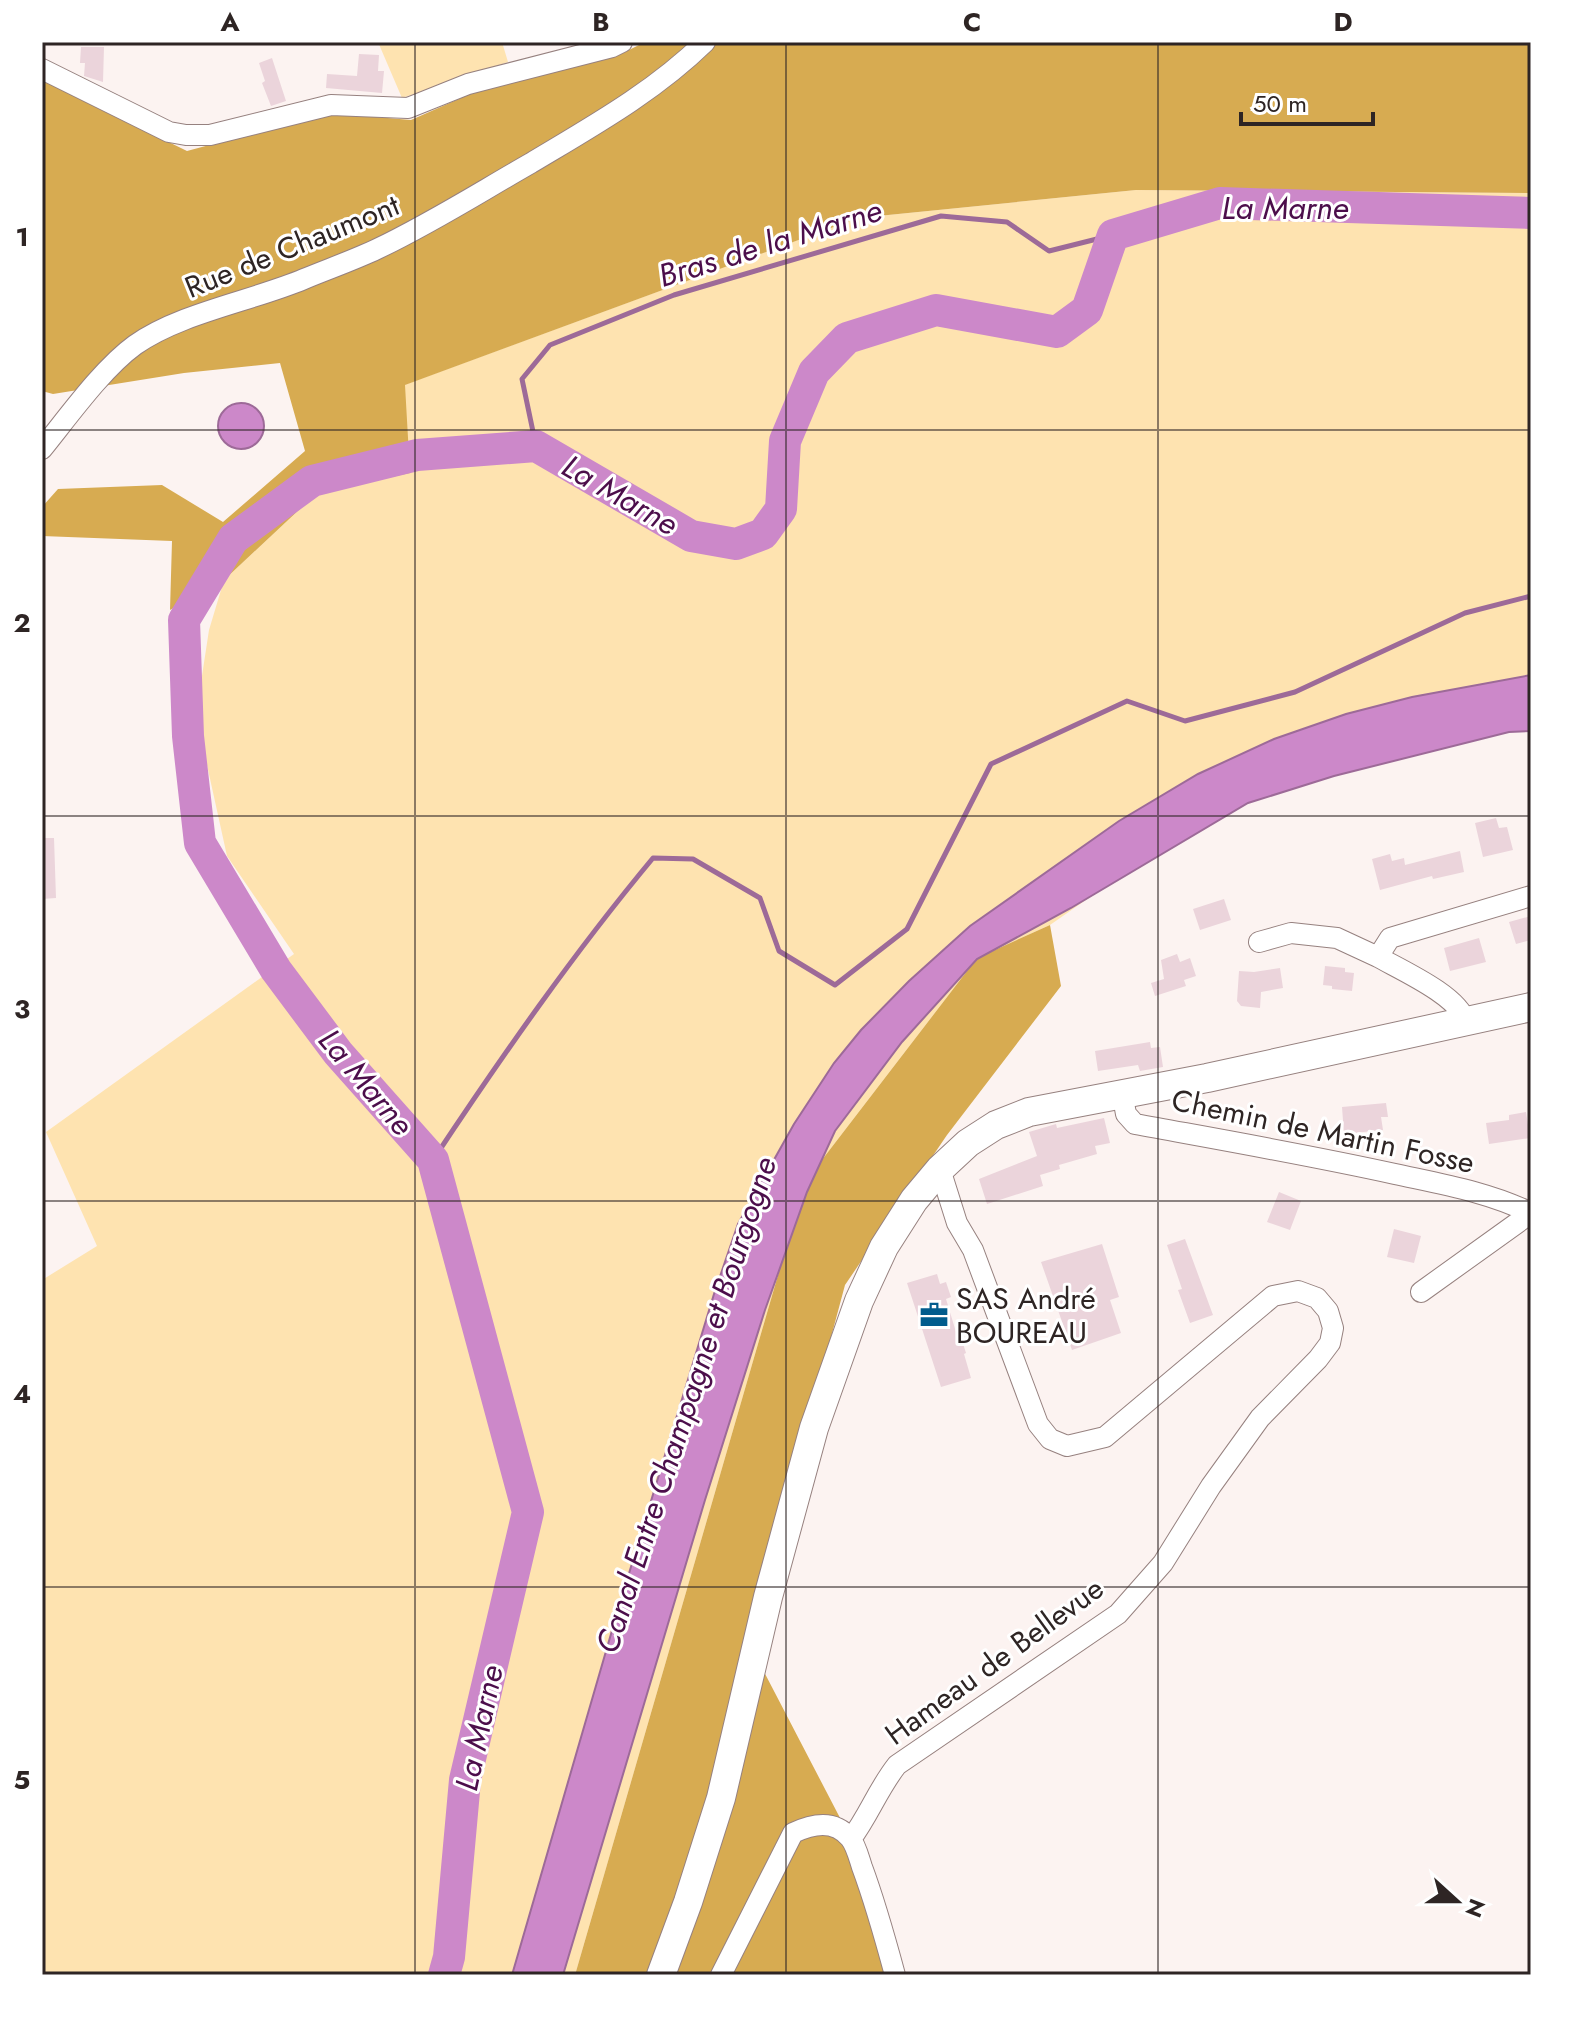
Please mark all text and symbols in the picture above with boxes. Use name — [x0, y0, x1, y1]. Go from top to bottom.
text: A — [219, 3, 240, 41]
text: B — [592, 3, 610, 41]
text: C — [963, 3, 981, 41]
text: D — [1333, 3, 1353, 41]
scale bar — [1241, 76, 1373, 126]
text: 50 m — [1253, 86, 1307, 121]
street label: Rue de Chaumont — [178, 183, 406, 309]
water label: La Marne — [1221, 185, 1349, 231]
water label: Bras de la Marne — [653, 187, 887, 299]
text: 1 — [15, 218, 29, 256]
water label: La Marne — [553, 443, 687, 547]
text: 2 — [13, 604, 31, 642]
text: 3 — [14, 990, 30, 1028]
water label: La Marne — [308, 1019, 424, 1145]
street label: Chemin de Martin Fosse — [1168, 1078, 1478, 1184]
water label: Canal Entre Champagne et Bourgogne — [584, 1151, 788, 1659]
place label: SAS André BOUREAU — [956, 1277, 1096, 1354]
office icon: SAS André BOUREAU — [919, 1300, 949, 1330]
text: 4 — [13, 1375, 31, 1413]
street label: Hameau de Bellevue — [876, 1567, 1112, 1755]
water label: La Marne — [443, 1661, 515, 1795]
text: 5 — [14, 1761, 30, 1799]
north arrow — [1417, 1861, 1497, 1941]
text: N — [1458, 1894, 1494, 1922]

